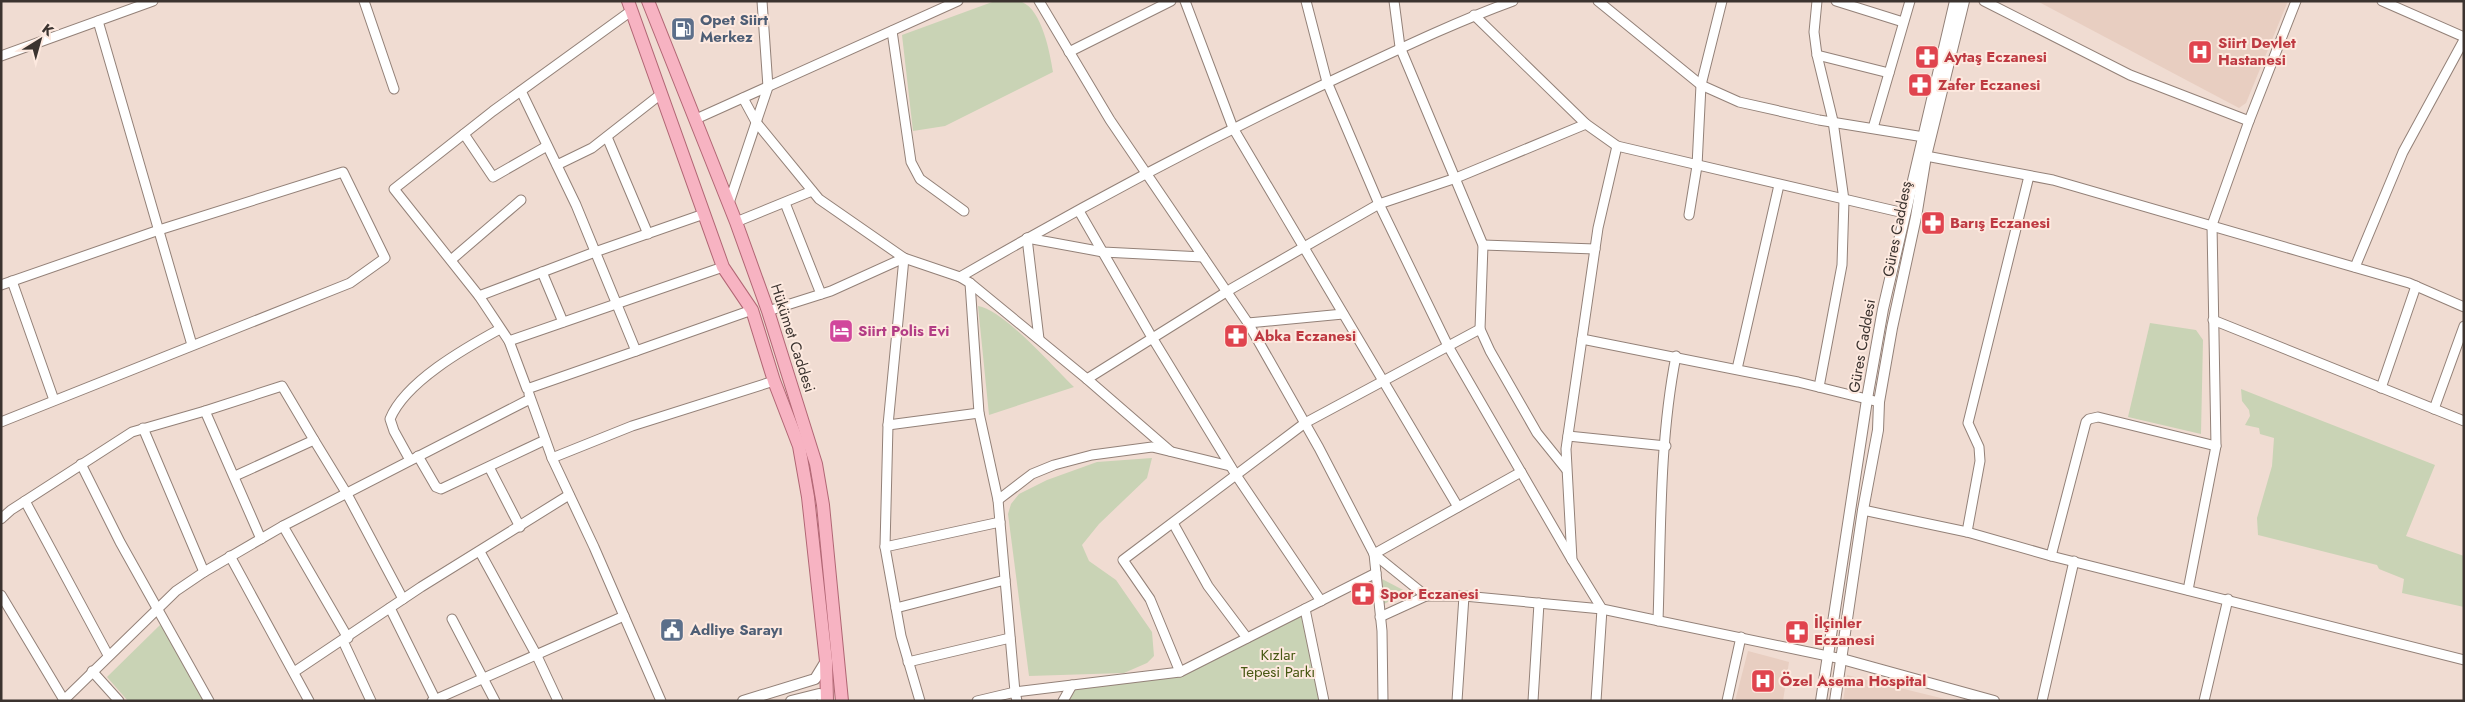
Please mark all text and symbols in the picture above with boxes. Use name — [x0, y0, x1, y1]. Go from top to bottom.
place label: Opet Siirt Merkez — [700, 9, 768, 48]
north arrow — [15, 15, 65, 65]
fuel station icon: Opet Siirt Merkez — [670, 16, 696, 42]
text: K — [38, 19, 58, 41]
place label: Siirt Devlet Hastanesi — [2218, 32, 2296, 71]
hospital icon: Siirt Devlet Hastanesi — [2187, 39, 2213, 65]
pharmacy icon: Aytaş Eczanesi — [1914, 44, 1940, 70]
place label: Aytaş Eczanesi — [1943, 46, 2047, 68]
pharmacy icon: Zafer Eczanesi — [1907, 72, 1933, 98]
place label: Zafer Eczanesi — [1938, 74, 2040, 96]
street label: Güres Caddesş — [1877, 179, 1917, 279]
pharmacy icon: Barış Eczanesi — [1920, 210, 1946, 236]
place label: Barış Eczanesi — [1950, 212, 2050, 234]
street label: Hükümet Caddesi — [765, 281, 821, 395]
street label: Güres Caddesi — [1843, 297, 1881, 395]
hotel icon: Siirt Polis Evi — [828, 318, 854, 344]
place label: Siirt Polis Evi — [858, 320, 949, 342]
pharmacy icon: Abka Eczanesi — [1223, 323, 1249, 349]
place label: Abka Eczanesi — [1253, 325, 1356, 347]
pharmacy icon: Spor Eczanesi — [1350, 581, 1376, 607]
place label: Spor Eczanesi — [1380, 583, 1479, 605]
place label: İlçinler Eczanesi — [1814, 612, 1875, 651]
public building icon: Adliye Sarayı — [659, 617, 685, 643]
place label: Adliye Sarayı — [689, 619, 783, 641]
pharmacy icon: İlçinler Eczanesi — [1784, 619, 1810, 645]
park label: Kızlar Tepesi Parkı — [1241, 644, 1315, 683]
hospital icon: Özel Asema Hospital — [1750, 668, 1776, 694]
place label: Özel Asema Hospital — [1780, 670, 1926, 692]

